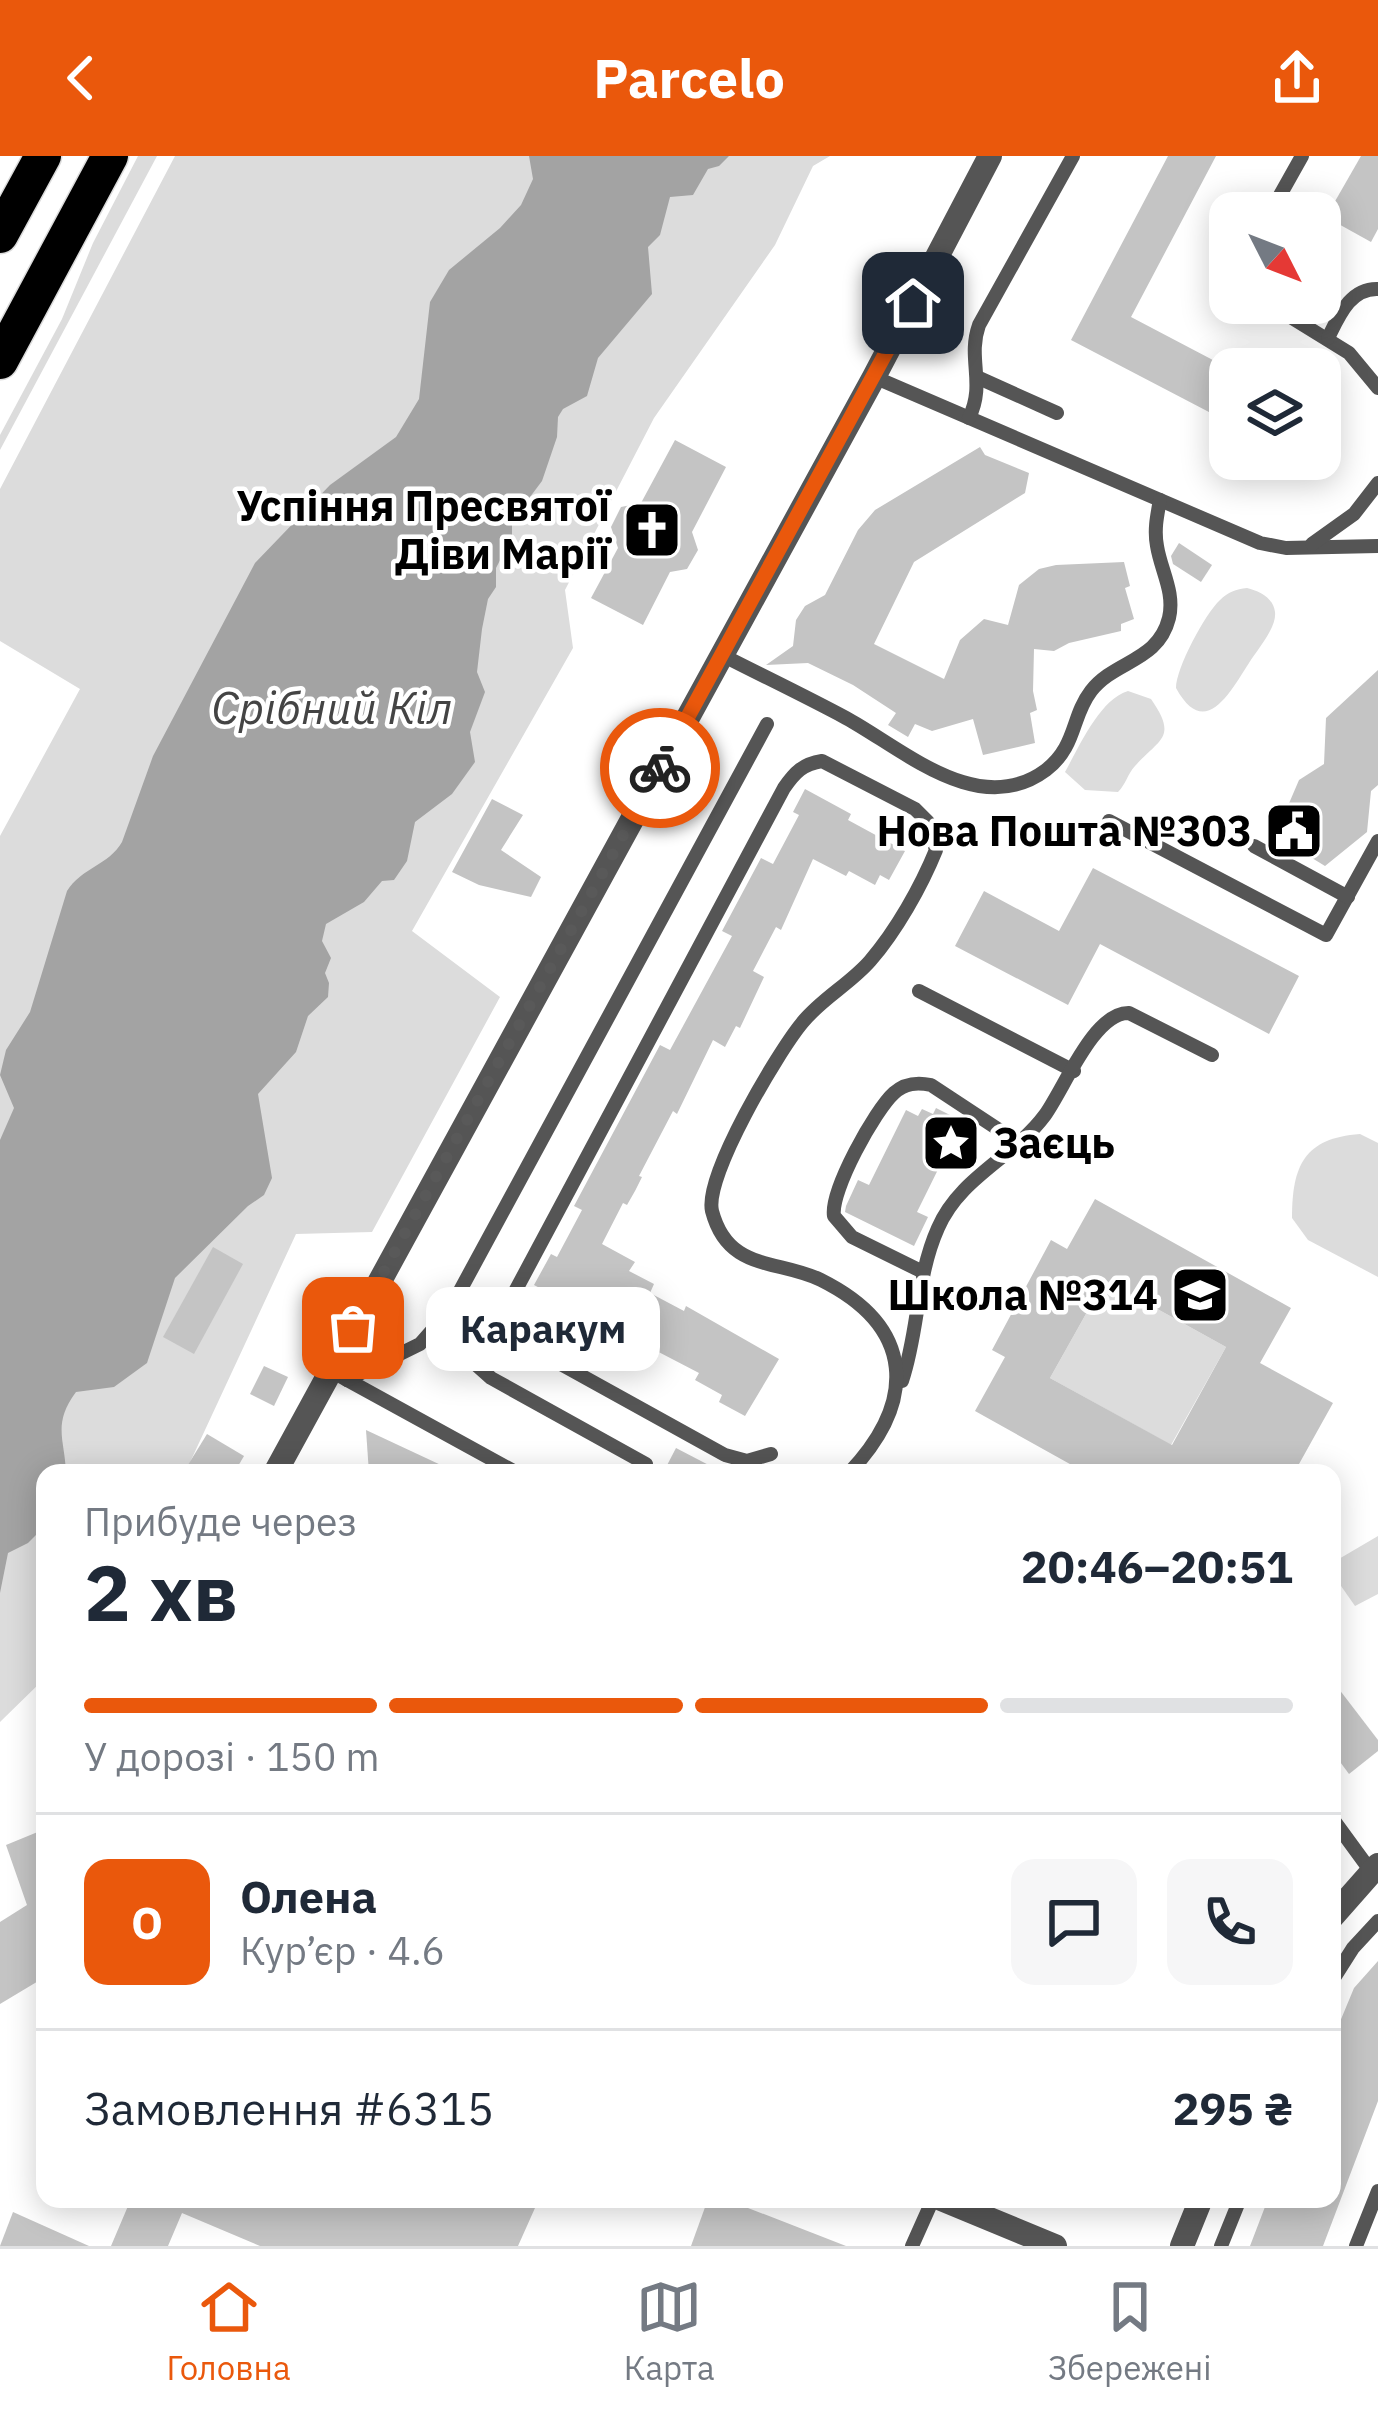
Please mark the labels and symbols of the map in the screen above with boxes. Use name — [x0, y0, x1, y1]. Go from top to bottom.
north arrow — [1209, 192, 1341, 324]
pin — [862, 252, 964, 354]
place label: Успіння Пресвятої Діви Марії — [237, 478, 612, 581]
church icon: Успіння Пресвятої Діви Марії — [621, 499, 683, 561]
water label: Срібний Кіл — [211, 678, 453, 736]
courier — [600, 708, 720, 828]
public building icon: Нова Пошта №303 — [1263, 800, 1325, 862]
place label: Нова Пошта №303 — [877, 803, 1252, 858]
place icon: Заєць — [920, 1112, 982, 1174]
place label: Заєць — [993, 1115, 1115, 1170]
school or university icon: Школа №314 — [1169, 1264, 1231, 1326]
place label: Школа №314 — [887, 1267, 1158, 1322]
pin — [302, 1277, 404, 1379]
callout: Каракум — [425, 1286, 659, 1370]

